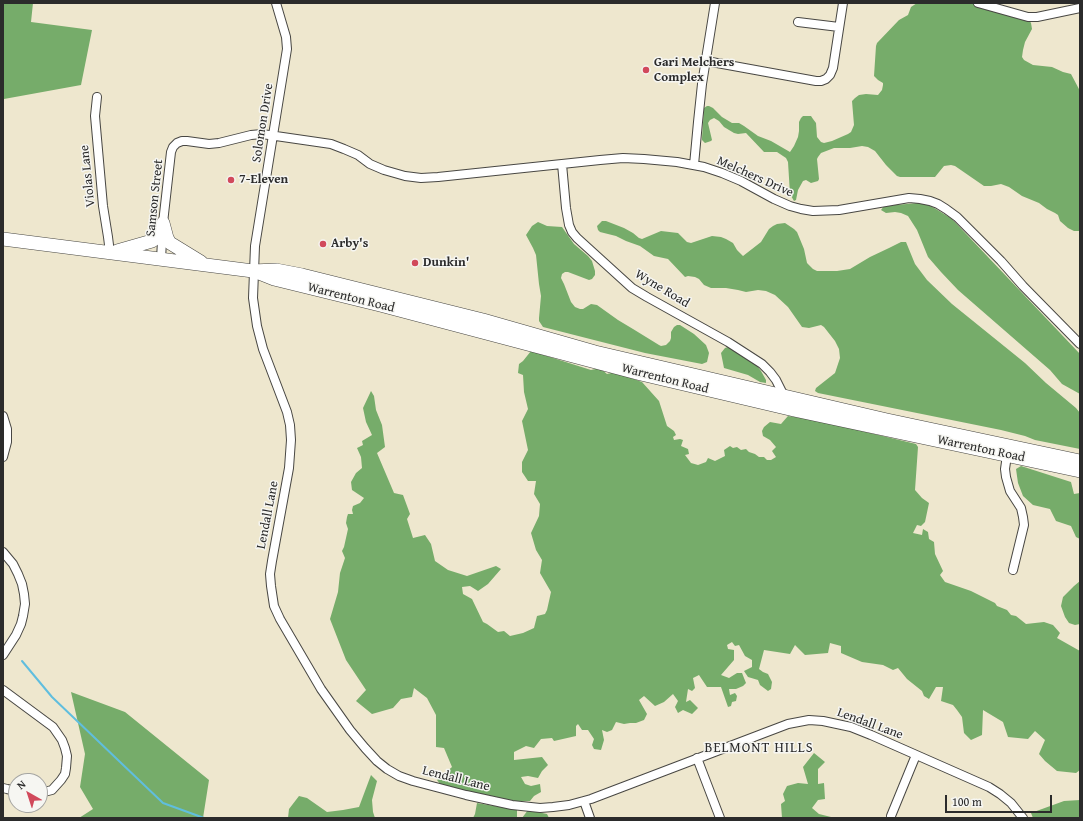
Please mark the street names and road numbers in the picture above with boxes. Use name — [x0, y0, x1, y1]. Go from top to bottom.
street label: Solomon Drive — [249, 82, 277, 164]
street label: Violas Lane — [77, 144, 99, 208]
street label: Melchers Drive — [714, 153, 796, 201]
street label: Samson Street — [143, 158, 167, 238]
street label: Wyne Road — [632, 267, 692, 311]
street label: Warrenton Road — [306, 280, 396, 316]
street label: Warrenton Road — [620, 361, 710, 397]
street label: Warrenton Road — [936, 432, 1026, 466]
street label: Lendall Lane — [254, 480, 282, 550]
street label: Lendall Lane — [835, 705, 905, 743]
street label: Lendall Lane — [421, 763, 491, 795]

